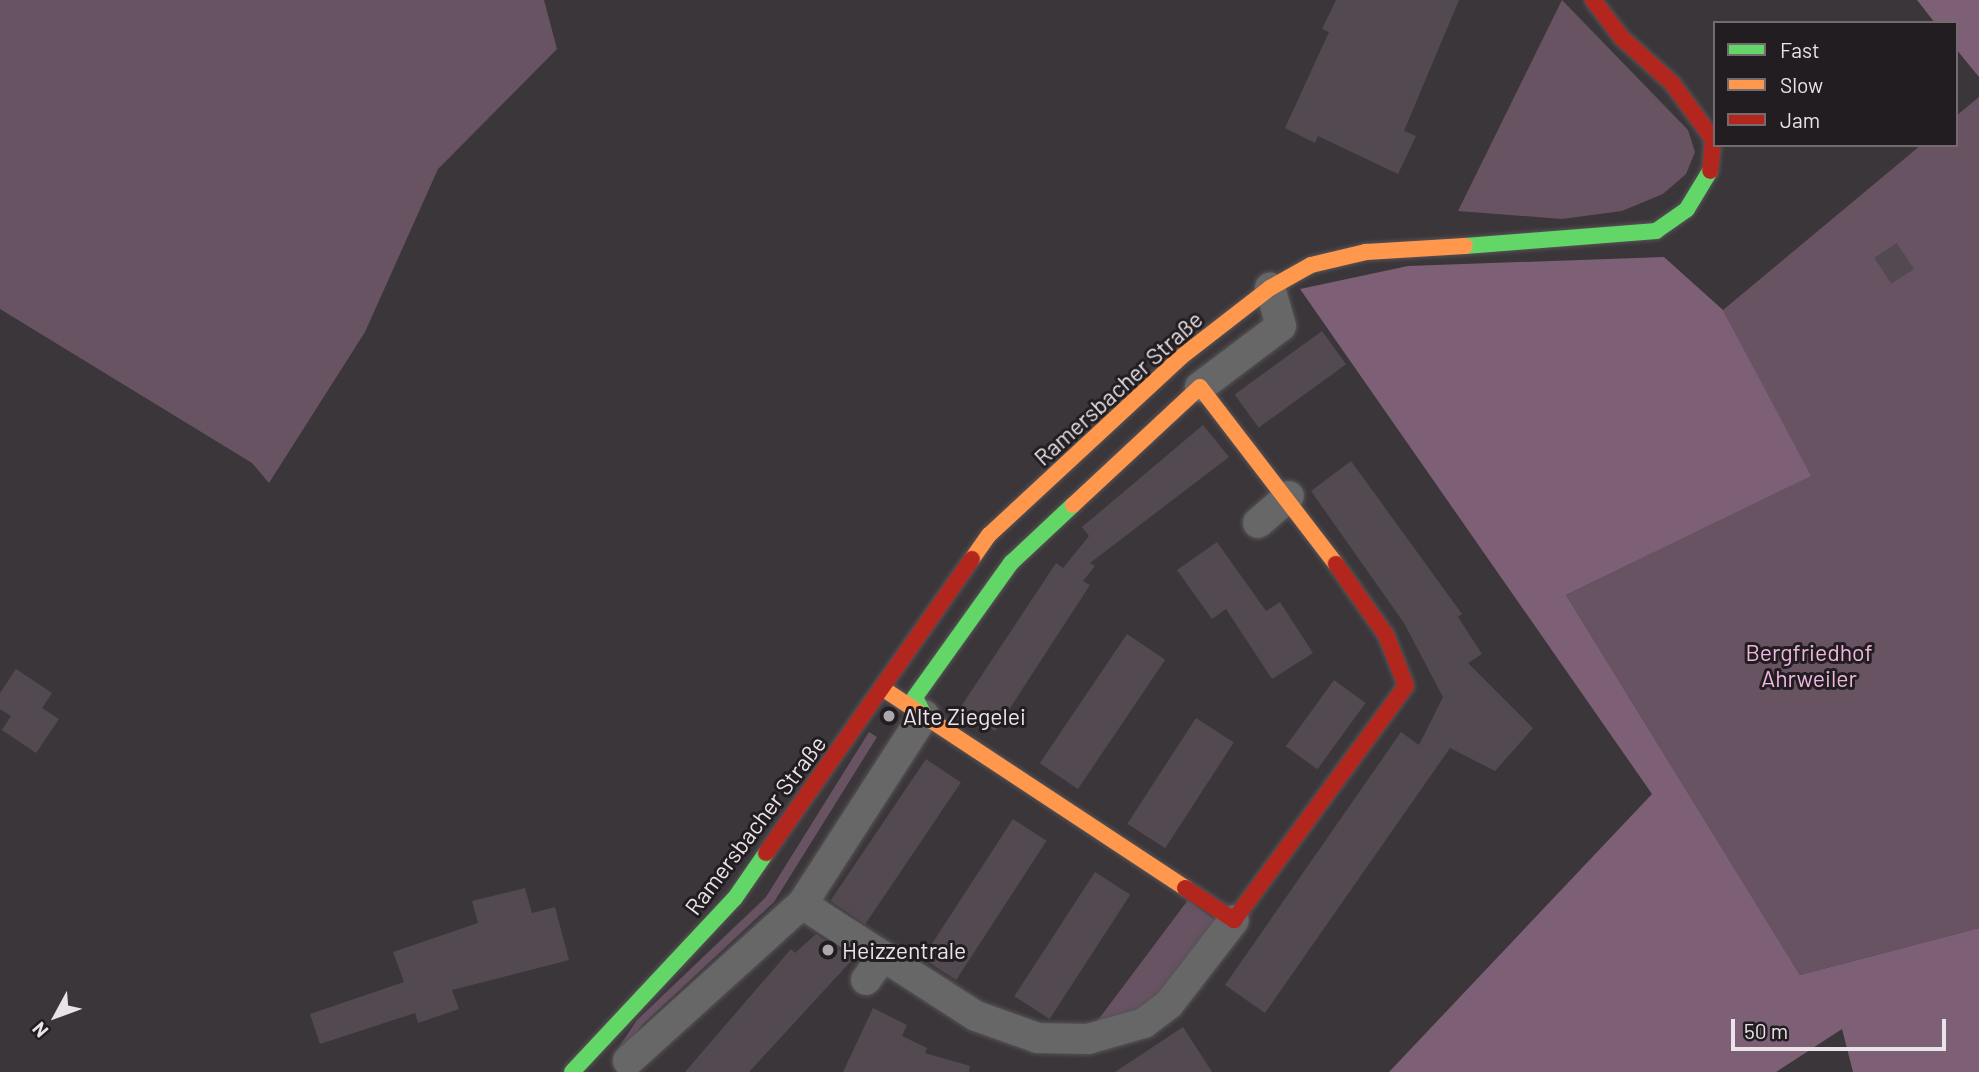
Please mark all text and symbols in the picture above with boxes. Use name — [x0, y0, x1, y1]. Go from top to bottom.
legend — [1713, 21, 1958, 147]
text: Fast — [1780, 37, 1820, 62]
text: Slow — [1780, 72, 1823, 97]
text: Jam — [1780, 107, 1820, 132]
street label: Ramersbacher Straße — [1028, 305, 1208, 471]
park label: Bergfriedhof Ahrweiler — [1745, 638, 1873, 692]
place label: Alte Ziegelei — [903, 702, 1026, 730]
marker: Alte Ziegelei — [881, 708, 897, 724]
street label: Ramersbacher Straße — [679, 730, 831, 920]
place label: Heizzentrale — [842, 936, 966, 964]
marker: Heizzentrale — [820, 942, 836, 958]
north arrow — [21, 981, 91, 1051]
scale bar — [1734, 1006, 1949, 1050]
text: N — [27, 1018, 53, 1042]
text: 50 m — [1744, 1018, 1788, 1043]

